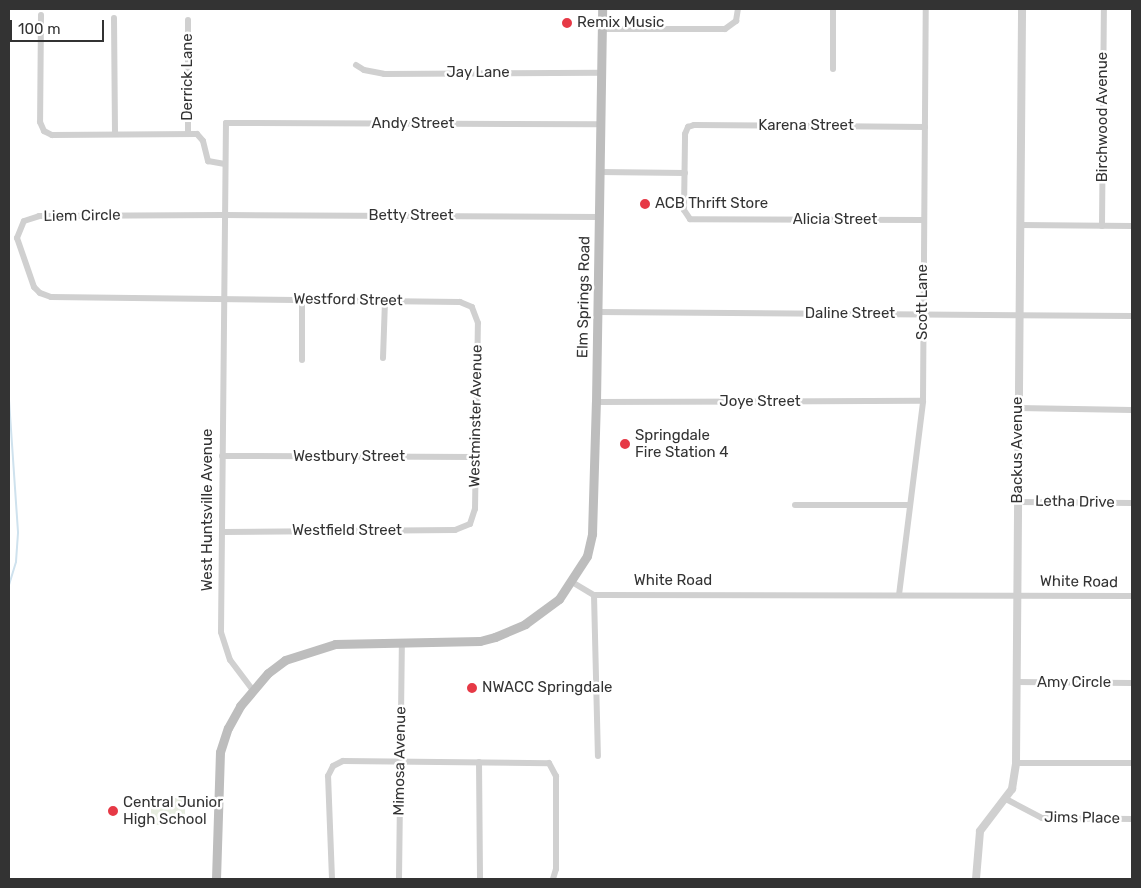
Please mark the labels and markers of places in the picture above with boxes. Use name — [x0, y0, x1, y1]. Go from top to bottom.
place label: Remix Music — [577, 14, 664, 32]
marker: Remix Music — [561, 17, 573, 29]
place label: ACB Thrift Store — [655, 195, 768, 213]
marker: ACB Thrift Store — [639, 198, 651, 210]
place label: Springdale Fire Station 4 — [635, 426, 729, 461]
marker: Springdale Fire Station 4 — [619, 438, 631, 450]
place label: NWACC Springdale — [482, 679, 612, 697]
marker: NWACC Springdale — [466, 682, 478, 694]
place label: Central Junior High School — [123, 793, 223, 828]
marker: Central Junior High School — [107, 805, 119, 817]

